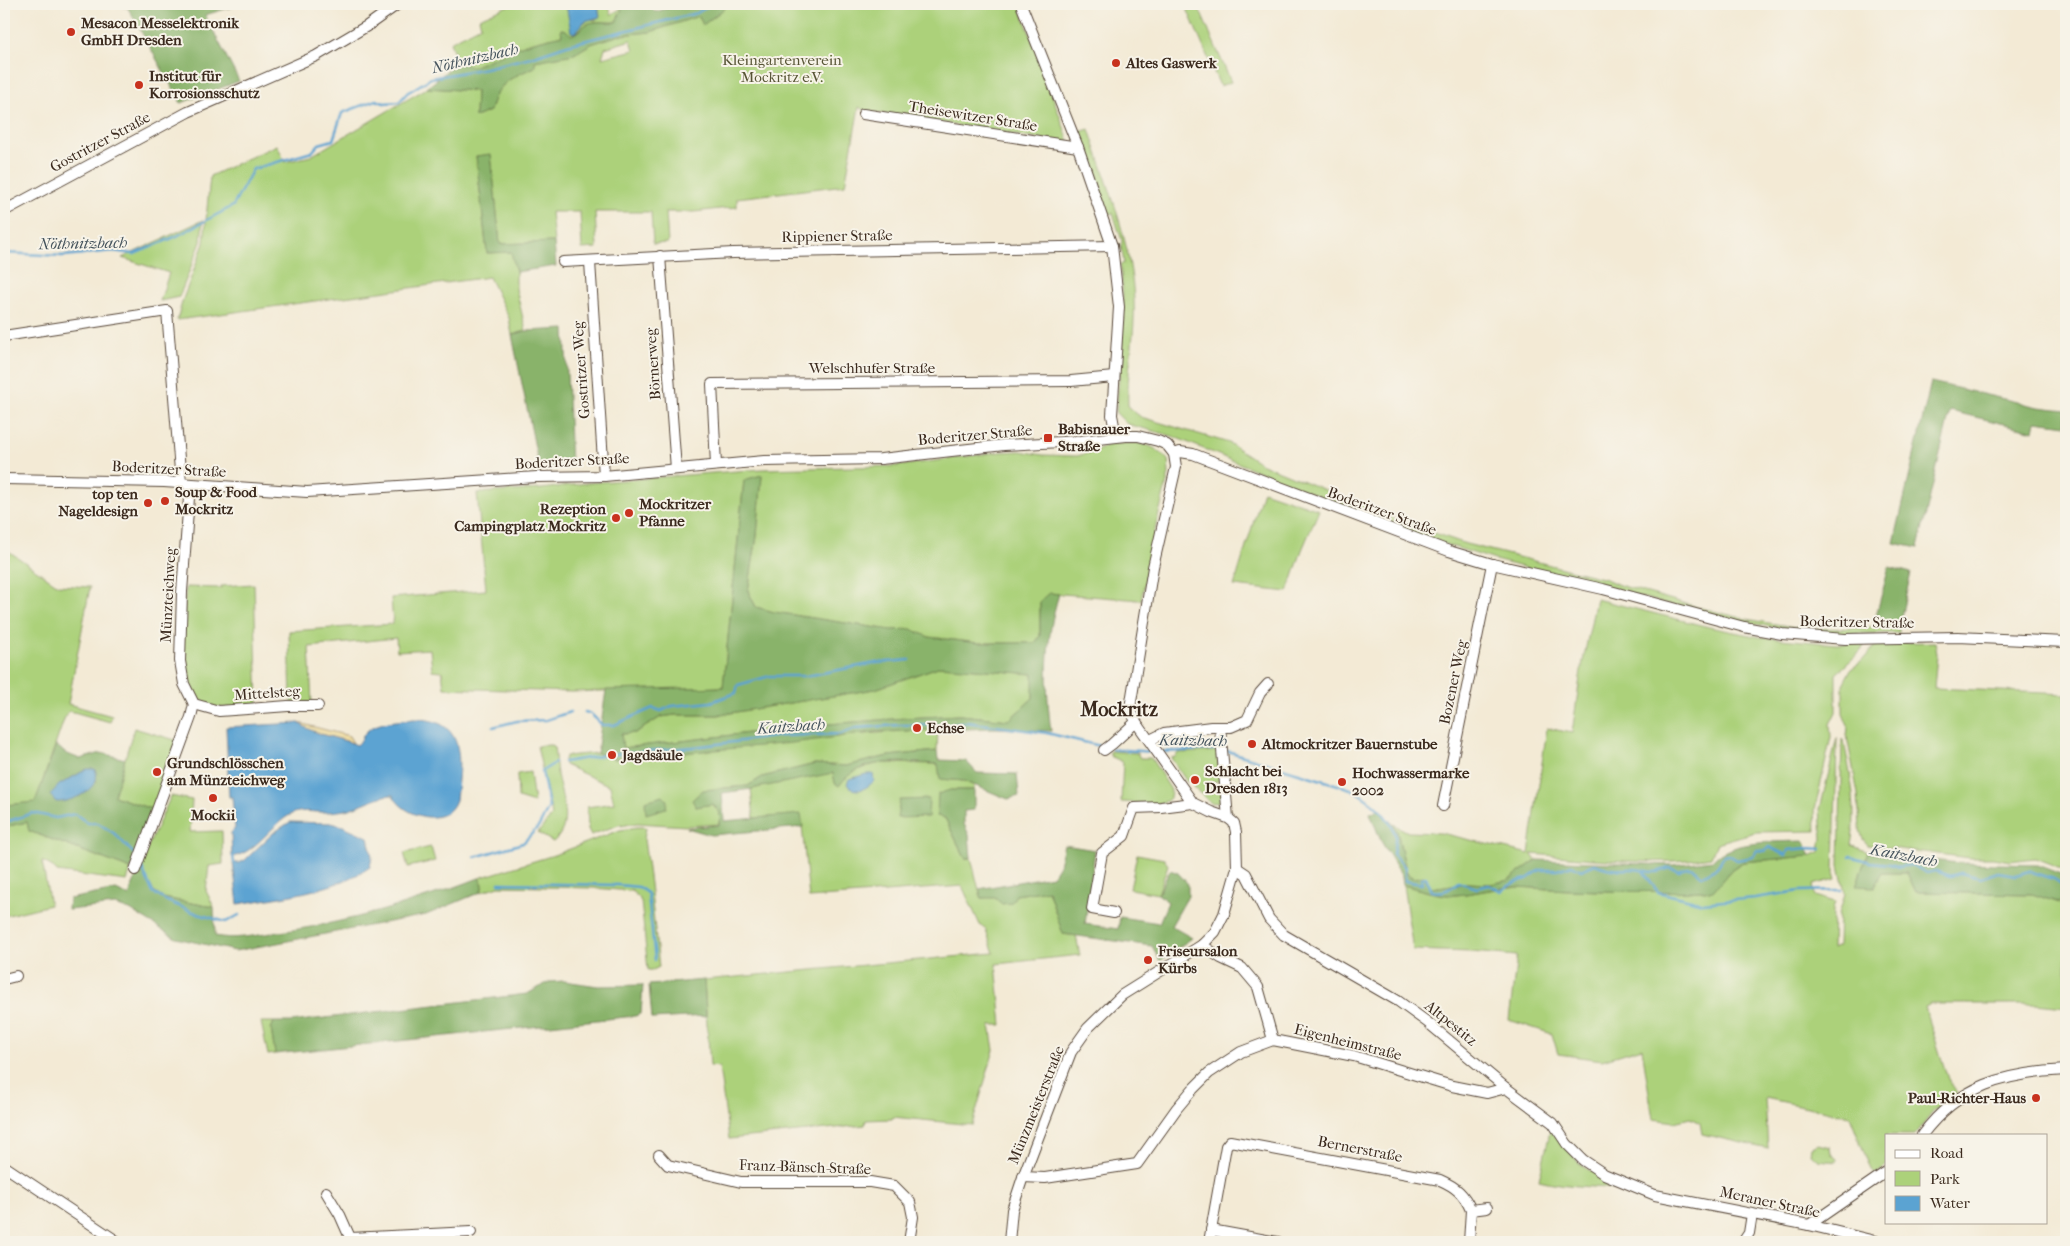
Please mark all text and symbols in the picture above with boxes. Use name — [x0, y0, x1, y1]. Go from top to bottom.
place label: Mesacon Messelektronik GmbH Dresden — [80, 14, 240, 49]
marker: Mesacon Messelektronik GmbH Dresden — [65, 26, 77, 38]
water label: Nöthnitzbach — [429, 39, 520, 77]
park label: Kleingartenverein Mockritz e.V. — [722, 51, 842, 86]
place label: Altes Gaswerk — [1125, 54, 1218, 72]
marker: Altes Gaswerk — [1110, 57, 1122, 69]
place label: Institut für Korrosionsschutz — [149, 67, 260, 102]
marker: Institut für Korrosionsschutz — [133, 79, 145, 91]
street label: Theisewitzer Straße — [907, 97, 1039, 135]
street label: Gostritzer Straße — [47, 108, 154, 176]
street label: Rippiener Straße — [781, 226, 893, 246]
water label: Nöthnitzbach — [38, 233, 127, 253]
street label: Gostritzer Weg — [569, 320, 593, 420]
street label: Börnerweg — [641, 326, 665, 401]
street label: Welschhufer Straße — [808, 359, 936, 377]
place label: Babisnauer Straße — [1058, 420, 1131, 455]
street label: Boderitzer Straße — [917, 421, 1034, 449]
marker: Babisnauer Straße — [1042, 432, 1054, 444]
street label: Boderitzer Straße — [514, 449, 630, 473]
street label: Boderitzer Straße — [111, 457, 227, 481]
place label: Soup & Food Mockritz — [174, 483, 258, 518]
street label: Boderitzer Straße — [1325, 483, 1440, 539]
place label: top ten Nageldesign — [58, 485, 138, 520]
marker: Soup & Food Mockritz — [159, 495, 171, 507]
place label: Mockritzer Pfanne — [638, 495, 712, 530]
marker: top ten Nageldesign — [142, 497, 154, 509]
place label: Rezeption Campingplatz Mockritz — [454, 500, 606, 535]
marker: Mockritzer Pfanne — [623, 507, 635, 519]
marker: Rezeption Campingplatz Mockritz — [610, 512, 622, 524]
street label: Münzteichweg — [157, 546, 180, 643]
street label: Boderitzer Straße — [1799, 612, 1915, 632]
street label: Bozener Weg — [1435, 637, 1471, 726]
street label: Mittelsteg — [233, 682, 302, 704]
district label: Mockritz — [1079, 698, 1158, 721]
water label: Kaitzbach — [755, 714, 826, 738]
place label: Echse — [927, 719, 965, 737]
marker: Echse — [911, 722, 923, 734]
water label: Kaitzbach — [1158, 730, 1227, 750]
place label: Altmockritzer Bauernstube — [1261, 735, 1438, 753]
marker: Altmockritzer Bauernstube — [1246, 738, 1258, 750]
place label: Jagdsäule — [620, 746, 683, 764]
marker: Jagdsäule — [606, 749, 618, 761]
place label: Grundschlösschen am Münzteichweg — [167, 754, 286, 789]
place label: Schlacht bei Dresden 1813 — [1205, 762, 1288, 797]
place label: Hochwassermarke 2002 — [1352, 764, 1470, 799]
marker: Grundschlösschen am Münzteichweg — [151, 766, 163, 778]
marker: Schlacht bei Dresden 1813 — [1189, 774, 1201, 786]
marker: Hochwassermarke 2002 — [1336, 776, 1348, 788]
marker: Mockii — [207, 792, 219, 804]
place label: Mockii — [190, 806, 236, 824]
water label: Kaitzbach — [1868, 839, 1939, 871]
place label: Friseursalon Kürbs — [1157, 942, 1238, 977]
marker: Friseursalon Kürbs — [1142, 954, 1154, 966]
street label: Altpestitz — [1420, 996, 1481, 1050]
street label: Eigenheimstraße — [1292, 1020, 1404, 1064]
street label: Münzmeisterstraße — [1004, 1043, 1068, 1167]
place label: Paul-Richter-Haus — [1908, 1089, 2026, 1107]
marker: Paul-Richter-Haus — [2030, 1092, 2042, 1104]
street label: Bernerstraße — [1316, 1132, 1404, 1166]
legend — [1885, 1134, 2048, 1224]
text: Road — [1930, 1144, 1964, 1162]
street label: Franz-Bänsch-Straße — [738, 1156, 872, 1178]
text: Park — [1930, 1170, 1960, 1188]
street label: Meraner Straße — [1718, 1183, 1822, 1222]
text: Water — [1929, 1194, 1970, 1212]

